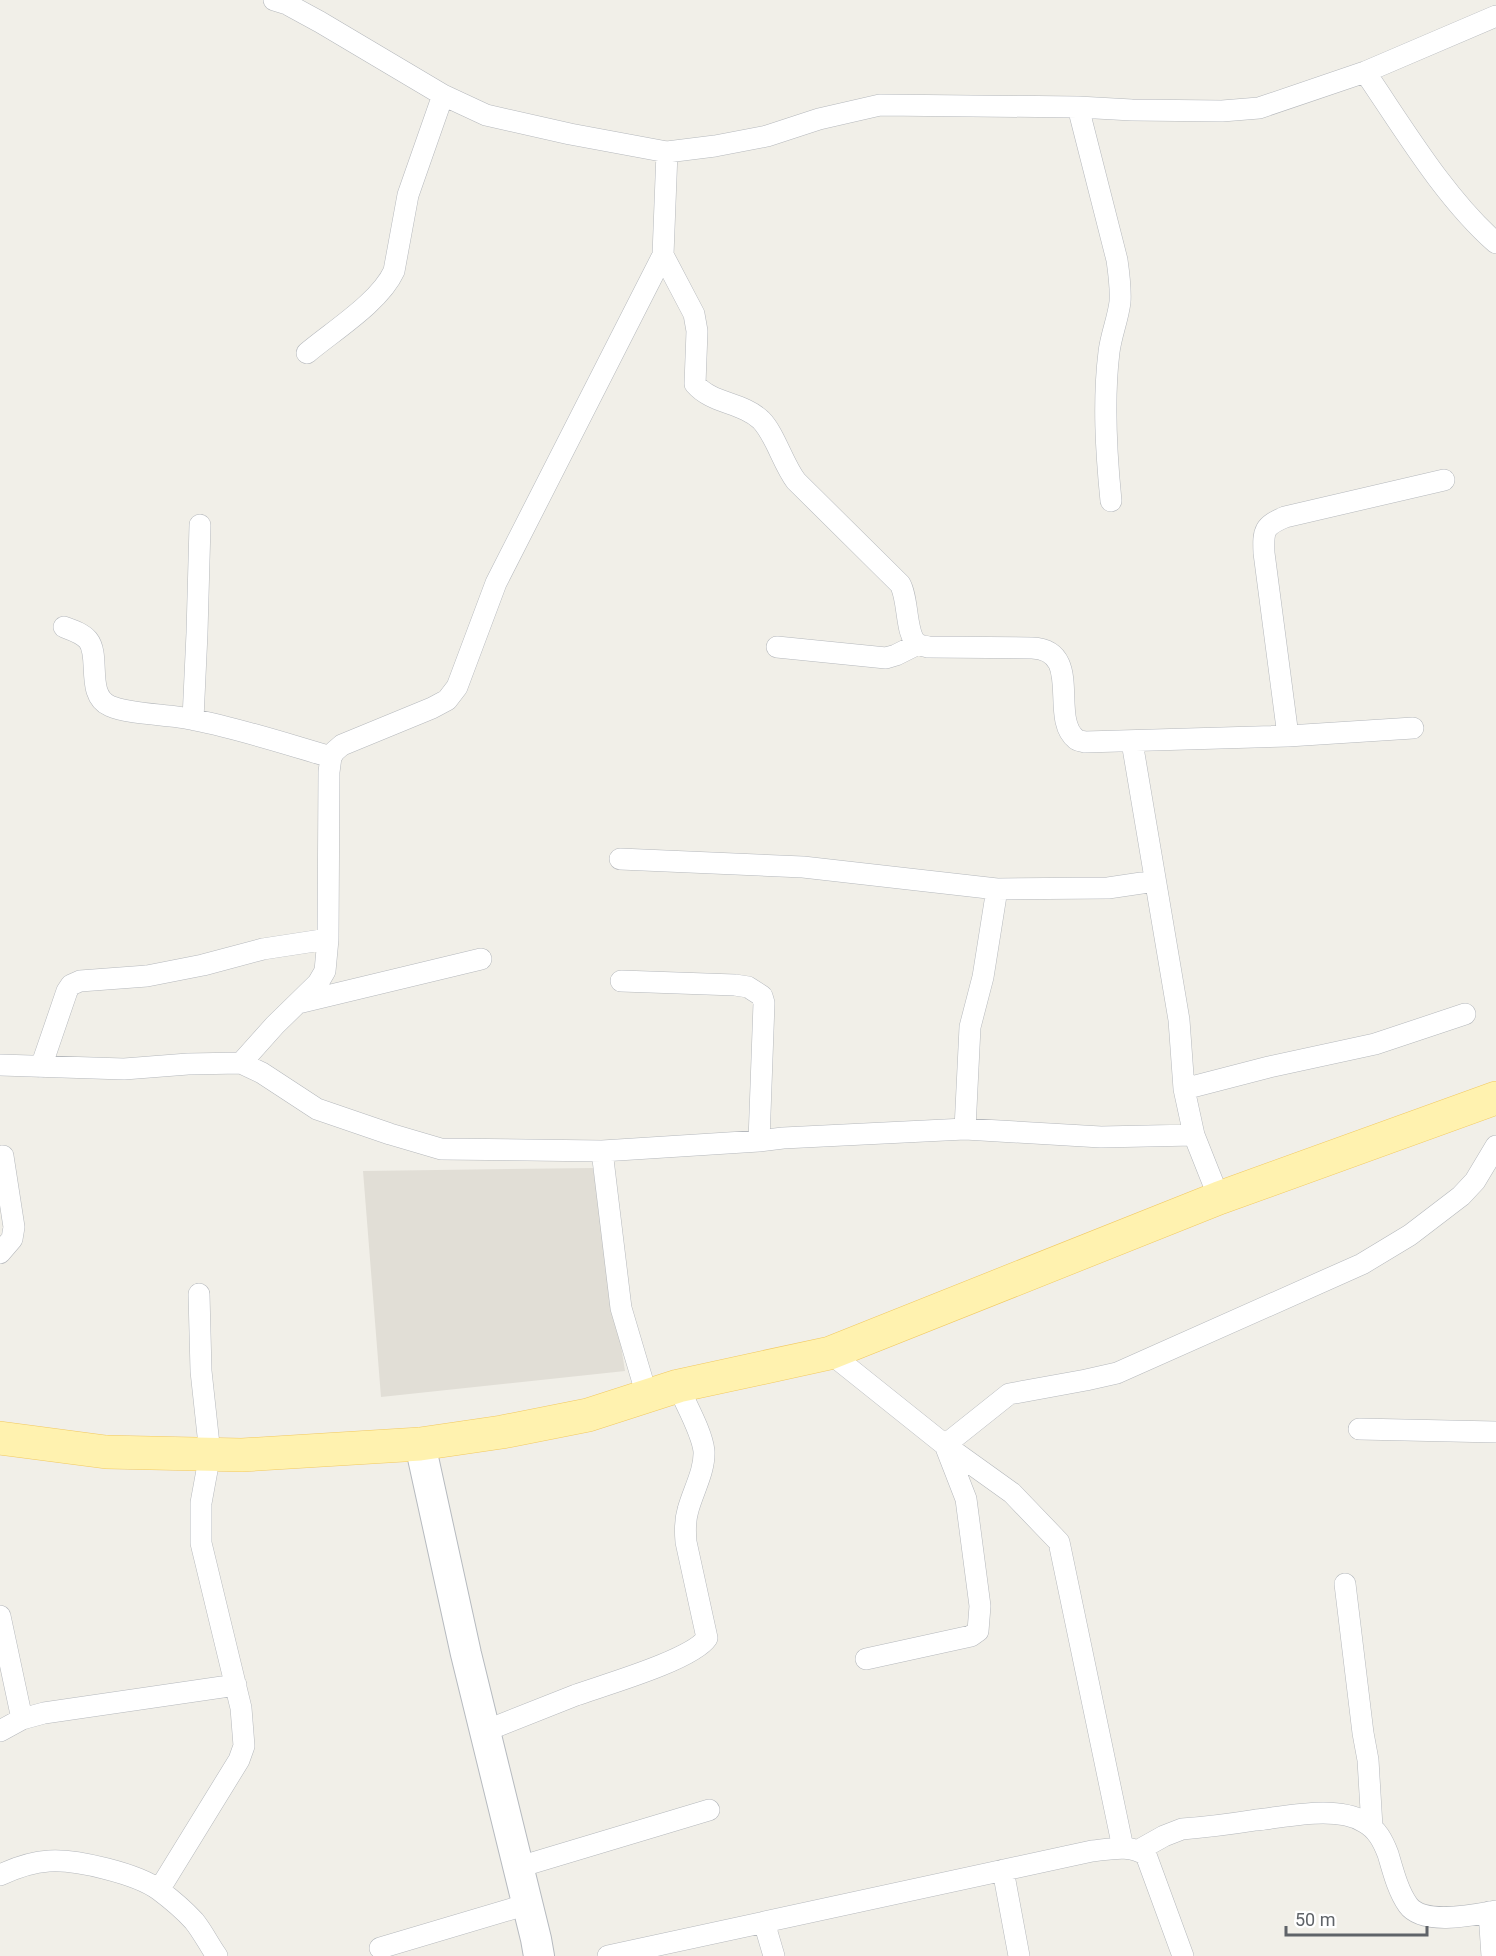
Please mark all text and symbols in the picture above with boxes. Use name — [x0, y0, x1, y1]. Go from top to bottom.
scale bar — [1286, 1899, 1427, 1937]
text: 50 m — [1295, 1909, 1335, 1930]

